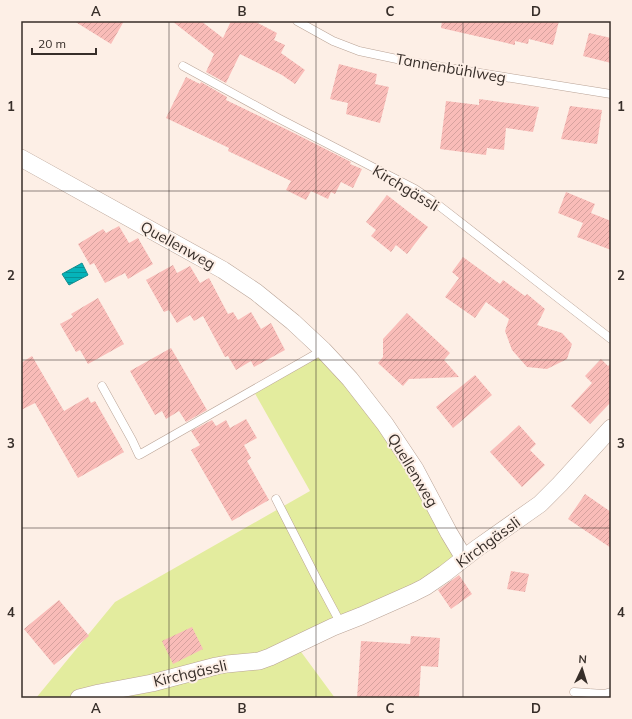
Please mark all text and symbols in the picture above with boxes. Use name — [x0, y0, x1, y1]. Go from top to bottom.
text: A — [91, 3, 101, 19]
text: B — [238, 3, 247, 19]
text: C — [386, 3, 395, 19]
text: D — [531, 3, 541, 19]
scale bar — [32, 30, 96, 56]
text: 20 m — [38, 36, 66, 51]
street label: Tannenbühlweg — [394, 49, 508, 87]
text: 1 — [7, 98, 15, 114]
text: 1 — [617, 98, 625, 114]
street label: Kirchgässli — [369, 161, 443, 215]
street label: Quellenweg — [137, 217, 219, 273]
text: 2 — [7, 267, 15, 283]
text: 2 — [617, 267, 625, 283]
street label: Quellenweg — [384, 430, 442, 510]
text: 3 — [7, 435, 15, 451]
text: 3 — [617, 435, 625, 451]
street label: Kirchgässli — [452, 512, 524, 572]
text: 4 — [7, 604, 15, 620]
text: 4 — [617, 604, 625, 620]
north arrow — [562, 649, 602, 689]
text: N — [578, 652, 587, 666]
street label: Kirchgässli — [151, 655, 229, 691]
text: A — [91, 700, 101, 716]
text: B — [238, 700, 247, 716]
text: C — [386, 700, 395, 716]
text: D — [531, 700, 541, 716]

